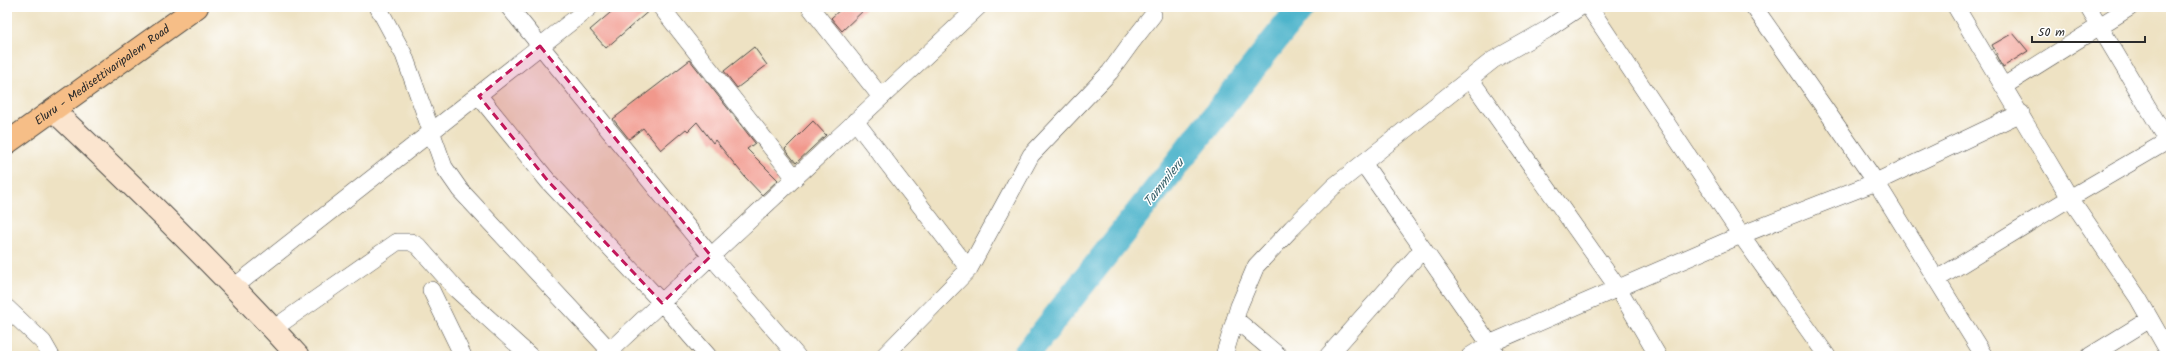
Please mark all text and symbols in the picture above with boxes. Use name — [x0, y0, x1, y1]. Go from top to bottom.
scale bar — [2032, 18, 2145, 44]
street label: Eluru - Medisettivaripalem Road — [31, 20, 175, 130]
text: 50 m — [2038, 23, 2065, 42]
water label: Tammileru — [1139, 153, 1191, 212]

